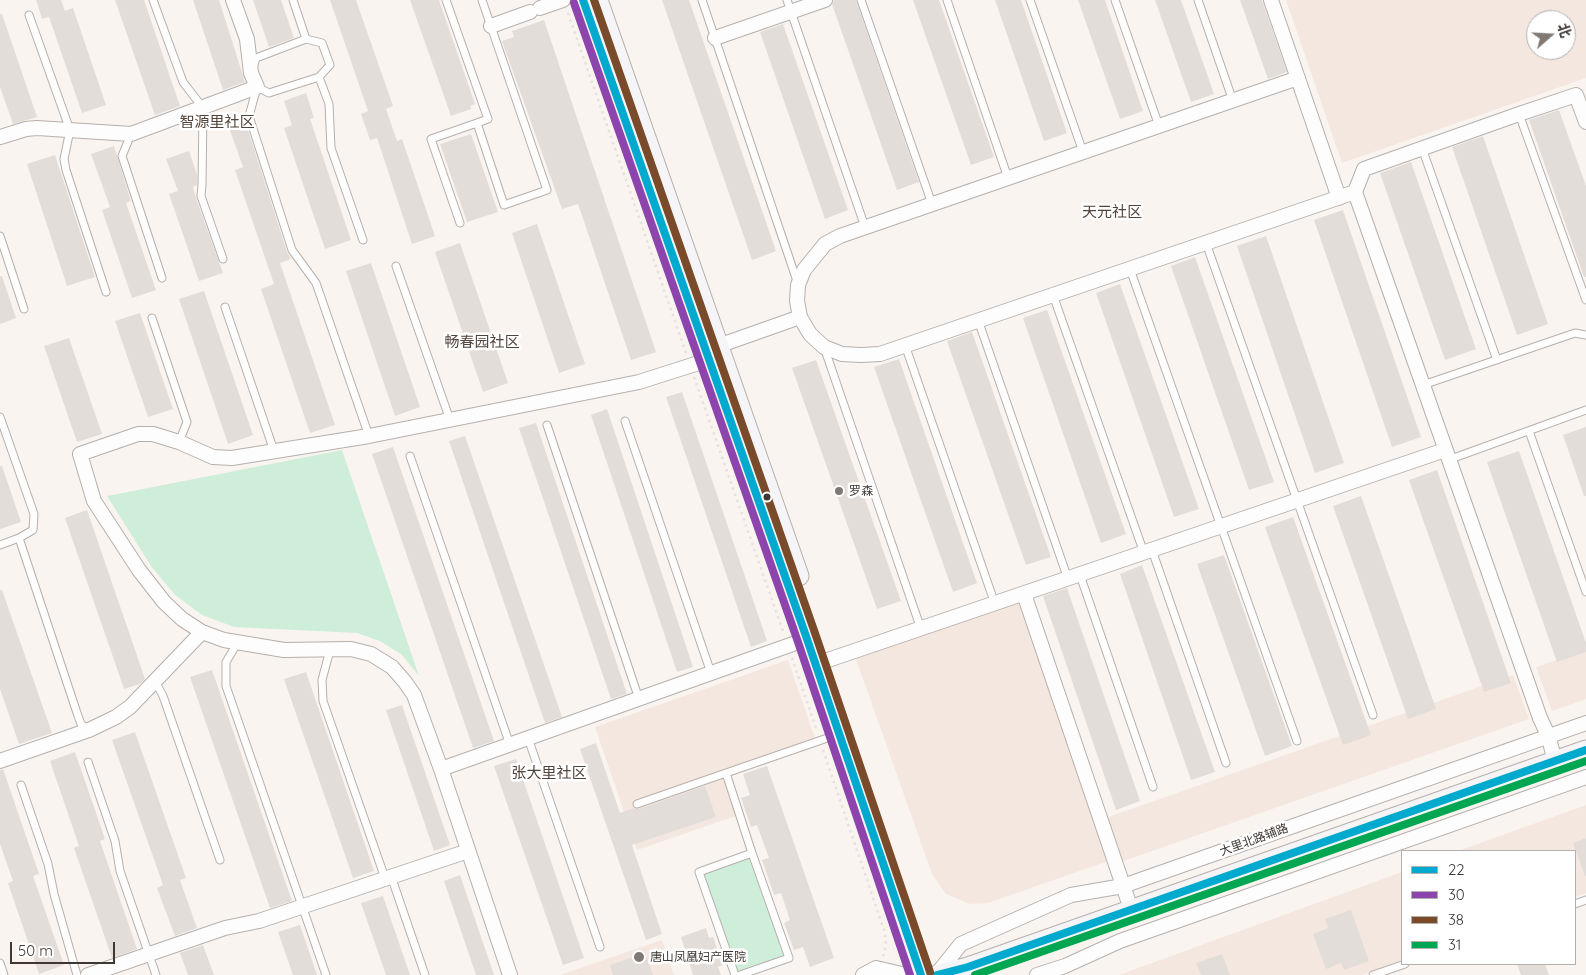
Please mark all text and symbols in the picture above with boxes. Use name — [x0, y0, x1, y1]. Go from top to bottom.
north arrow — [1526, 10, 1576, 60]
text: 北 — [1553, 21, 1575, 40]
district label: 智源里社区 — [180, 113, 254, 131]
district label: 天元社区 — [1082, 203, 1142, 221]
district label: 畅春园社区 — [445, 333, 519, 351]
place label: 罗森 — [849, 484, 873, 498]
marker: 罗森 — [833, 485, 845, 497]
unlabelled marker — [762, 492, 772, 502]
district label: 张大里社区 — [512, 764, 586, 782]
street label: 大里北路辅路 — [1218, 821, 1290, 859]
legend — [1401, 850, 1576, 965]
text: 22 — [1448, 860, 1465, 879]
text: 30 — [1448, 885, 1465, 904]
text: 38 — [1448, 910, 1464, 929]
scale bar — [12, 932, 118, 964]
text: 31 — [1448, 935, 1461, 954]
text: 50 m — [18, 941, 53, 960]
marker: 唐山凤凰妇产医院 — [632, 950, 646, 964]
place label: 唐山凤凰妇产医院 — [650, 950, 746, 964]

